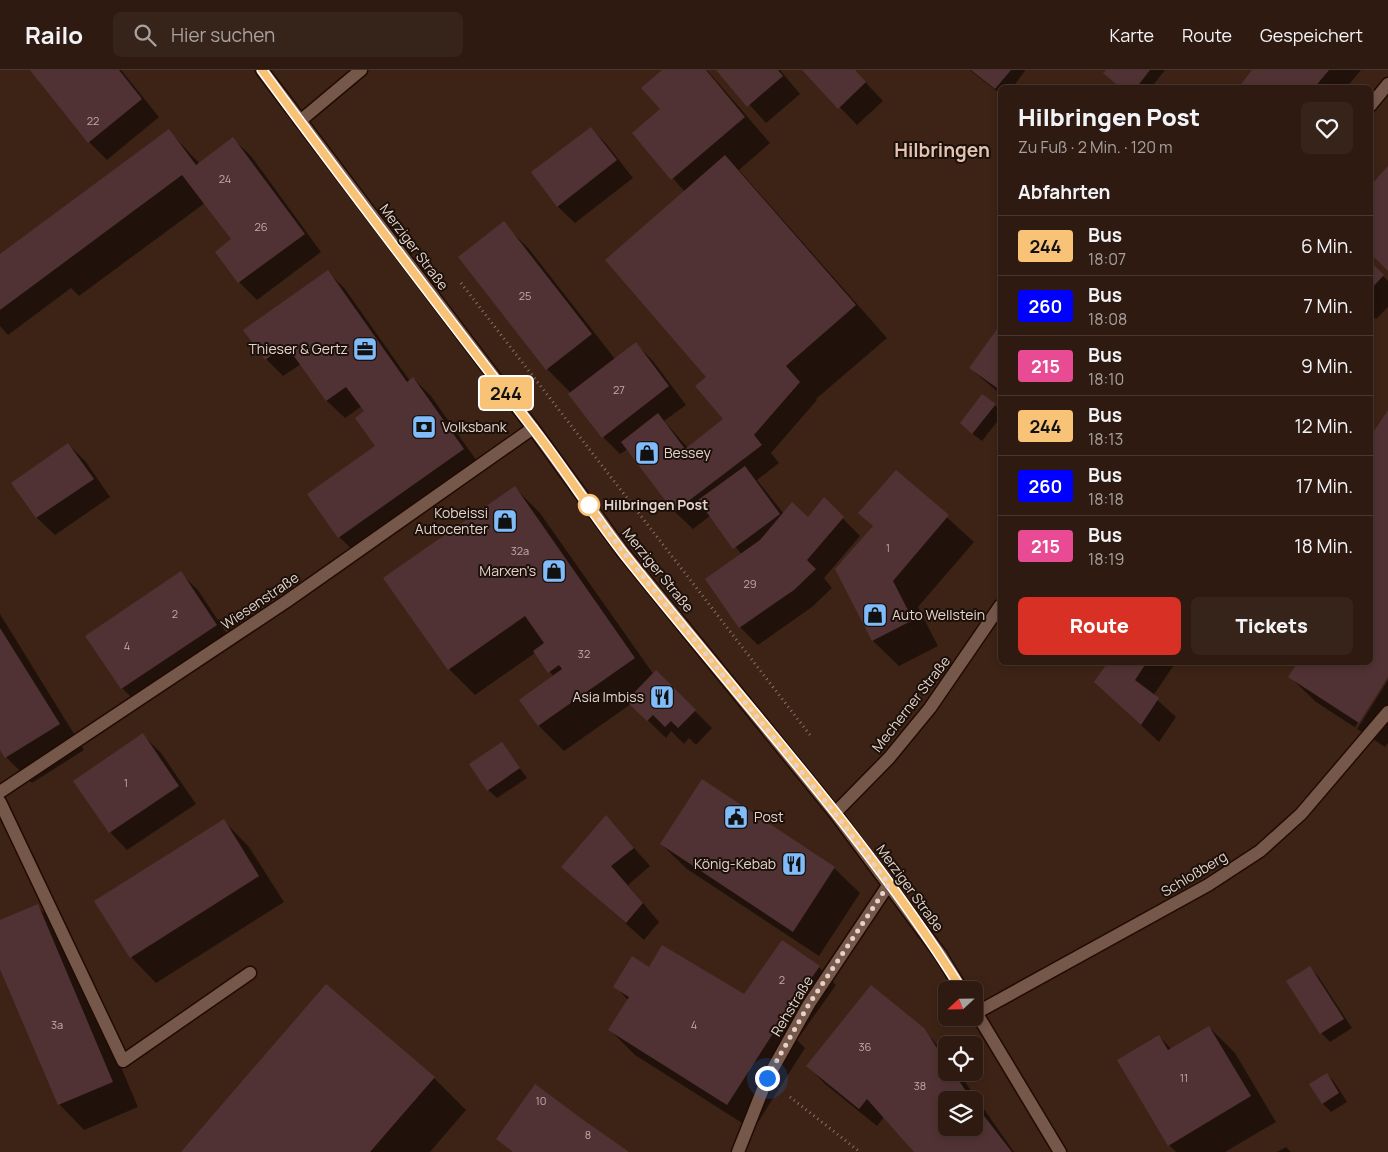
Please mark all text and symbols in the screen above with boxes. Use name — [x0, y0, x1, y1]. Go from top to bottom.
search box — [113, 12, 463, 57]
text: Railo — [25, 18, 83, 51]
icon: search — [131, 21, 159, 49]
text: Hier suchen — [171, 22, 275, 48]
text: Karte — [1109, 23, 1154, 47]
text: Route — [1182, 23, 1232, 47]
text: Gespeichert — [1260, 23, 1363, 47]
text: Hilbringen Post — [1018, 100, 1200, 133]
button: heart — [1301, 102, 1353, 154]
house number: 22 — [87, 113, 99, 128]
text: Zu Fuß · 2 Min. · 120 m — [1018, 136, 1173, 158]
district label: Hilbringen — [894, 137, 990, 163]
house number: 24 — [219, 171, 231, 186]
text: Abfahrten — [1018, 179, 1111, 205]
street label: Merziger Straße — [376, 200, 453, 294]
house number: 26 — [254, 219, 268, 234]
text: Bus — [1088, 222, 1122, 248]
text: 6 Min. — [1301, 233, 1353, 259]
text: 244 — [1029, 234, 1062, 258]
text: 18:07 — [1088, 248, 1126, 270]
text: Bus — [1088, 282, 1122, 308]
house number: 25 — [519, 288, 531, 303]
text: 7 Min. — [1303, 293, 1353, 319]
text: 260 — [1029, 294, 1062, 318]
text: 18:08 — [1088, 308, 1127, 330]
office icon: Thieser & Gertz — [352, 336, 378, 362]
place label: Thieser & Gertz — [248, 339, 348, 358]
text: Bus — [1088, 342, 1122, 368]
text: 9 Min. — [1301, 353, 1353, 379]
text: 215 — [1031, 354, 1060, 378]
text: 18:10 — [1088, 368, 1124, 390]
line badge: 244 — [477, 377, 535, 409]
text: 244 — [490, 381, 522, 405]
house number: 27 — [613, 382, 625, 397]
text: Bus — [1088, 402, 1122, 428]
text: 12 Min. — [1294, 413, 1353, 439]
bank icon: Volksbank — [411, 414, 437, 440]
text: 244 — [1029, 414, 1062, 438]
place label: Volksbank — [442, 417, 508, 436]
text: 18:13 — [1088, 428, 1123, 450]
shop icon: Bessey — [634, 440, 660, 466]
place label: Bessey — [664, 443, 712, 462]
text: Bus — [1088, 462, 1122, 488]
text: 17 Min. — [1296, 473, 1353, 499]
text: 260 — [1029, 474, 1062, 498]
text: 18:18 — [1088, 488, 1124, 510]
marker: Hilbringen Post — [578, 494, 600, 516]
place label: Hilbringen Post — [604, 495, 708, 514]
place label: Kobeissi Autocenter — [415, 503, 488, 538]
shop icon: Kobeissi Autocenter — [492, 508, 518, 534]
text: Bus — [1088, 522, 1122, 548]
street label: Merziger Straße — [618, 524, 698, 616]
text: 18 Min. — [1294, 533, 1353, 559]
text: 215 — [1031, 534, 1060, 558]
house number: 1 — [886, 540, 890, 555]
house number: 32a — [511, 543, 529, 558]
text: 18:19 — [1088, 548, 1124, 570]
shop icon: Marxen's — [541, 558, 567, 584]
place label: Marxen's — [479, 561, 536, 580]
street label: Wiesenstraße — [217, 568, 302, 634]
house number: 29 — [743, 576, 757, 591]
button: Route — [1018, 597, 1181, 655]
button: Tickets — [1191, 597, 1353, 655]
shop icon: Auto Wellstein — [862, 602, 888, 628]
place label: Auto Wellstein — [892, 605, 985, 624]
house number: 2 — [172, 606, 178, 621]
house number: 4 — [124, 638, 130, 653]
house number: 32 — [578, 646, 590, 661]
street label: Mecherner Straße — [867, 652, 954, 756]
restaurant icon: Asia Imbiss — [649, 684, 675, 710]
place label: Asia Imbiss — [573, 687, 644, 706]
house number: 1 — [124, 775, 128, 790]
public building icon: Post — [723, 804, 749, 830]
place label: Post — [754, 807, 784, 826]
street label: Merziger Straße — [872, 840, 948, 935]
street label: Schloßberg — [1157, 846, 1230, 901]
restaurant icon: König-Kebab — [781, 851, 807, 877]
place label: König-Kebab — [694, 854, 776, 873]
street label: Rehstraße — [766, 972, 817, 1040]
house number: 2 — [779, 972, 785, 987]
north arrow — [938, 981, 982, 1026]
map controls — [938, 981, 983, 1136]
house number: 3a — [51, 1017, 63, 1032]
house number: 4 — [691, 1017, 697, 1032]
button: locate — [938, 1036, 983, 1081]
house number: 36 — [859, 1039, 872, 1054]
your location — [755, 1066, 780, 1091]
house number: 11 — [1180, 1070, 1188, 1085]
house number: 38 — [914, 1078, 926, 1093]
button: layers — [938, 1091, 983, 1136]
house number: 10 — [535, 1093, 547, 1108]
house number: 8 — [585, 1127, 591, 1142]

